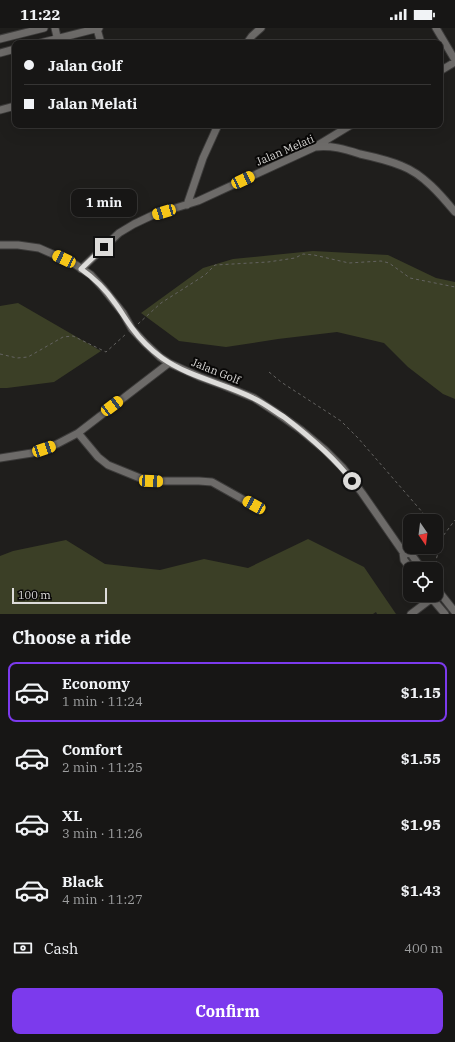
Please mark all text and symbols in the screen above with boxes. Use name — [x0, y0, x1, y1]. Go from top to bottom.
text: 11:22 — [20, 5, 61, 24]
text: Jalan Golf — [48, 56, 122, 75]
text: Jalan Melati — [48, 94, 137, 113]
street label: Jalan Melati — [254, 131, 317, 169]
car — [230, 169, 256, 191]
callout: 1 min — [71, 189, 137, 217]
text: 1 min — [86, 194, 122, 211]
car — [151, 203, 177, 221]
route end — [95, 238, 113, 256]
car — [51, 248, 77, 270]
street label: Jalan Golf — [190, 355, 243, 388]
car — [99, 394, 125, 418]
car — [31, 439, 57, 459]
route start — [343, 472, 361, 490]
car — [139, 474, 163, 488]
car — [241, 494, 267, 516]
north arrow — [403, 514, 443, 554]
map controls — [403, 514, 443, 602]
button: locate — [403, 562, 443, 602]
scale bar — [12, 586, 107, 605]
text: 100 m — [18, 588, 51, 602]
text: Choose a ride — [12, 626, 131, 649]
icon: car — [14, 674, 50, 710]
text: Economy — [62, 674, 130, 693]
text: $1.15 — [401, 683, 441, 702]
text: 1 min · 11:24 — [62, 693, 143, 710]
icon: car — [14, 740, 50, 776]
text: Comfort — [62, 740, 122, 759]
text: $1.55 — [401, 749, 441, 768]
text: 2 min · 11:25 — [62, 759, 143, 776]
icon: car — [14, 806, 50, 842]
text: XL — [62, 806, 82, 825]
text: $1.95 — [401, 815, 441, 834]
text: 3 min · 11:26 — [62, 825, 143, 842]
icon: car — [14, 872, 50, 908]
text: Black — [62, 872, 103, 891]
text: $1.43 — [401, 881, 441, 900]
text: 4 min · 11:27 — [62, 891, 143, 908]
icon: cash — [12, 937, 34, 959]
text: Cash — [44, 939, 78, 958]
text: 400 m — [404, 940, 443, 957]
button: Confirm — [12, 988, 443, 1034]

